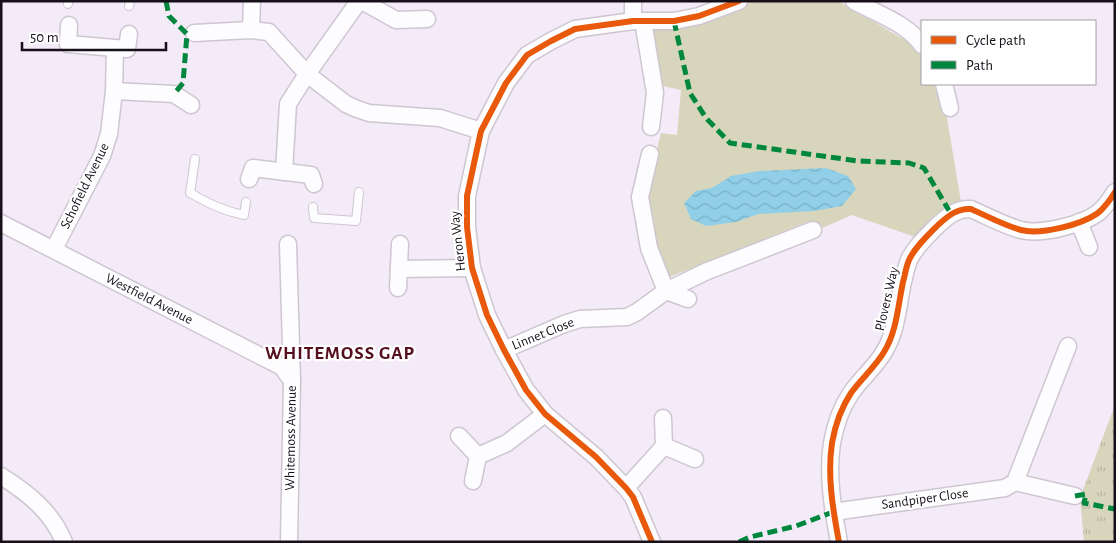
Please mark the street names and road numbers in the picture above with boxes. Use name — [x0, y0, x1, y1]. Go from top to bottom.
street label: Schofield Avenue — [58, 141, 112, 231]
street label: Heron Way — [448, 210, 468, 272]
street label: Plovers Way — [873, 265, 901, 333]
street label: Westfield Avenue — [103, 271, 195, 327]
street label: Linnet Close — [510, 315, 576, 353]
street label: Whitemoss Avenue — [283, 385, 299, 491]
street label: Sandpiper Close — [881, 486, 969, 512]

